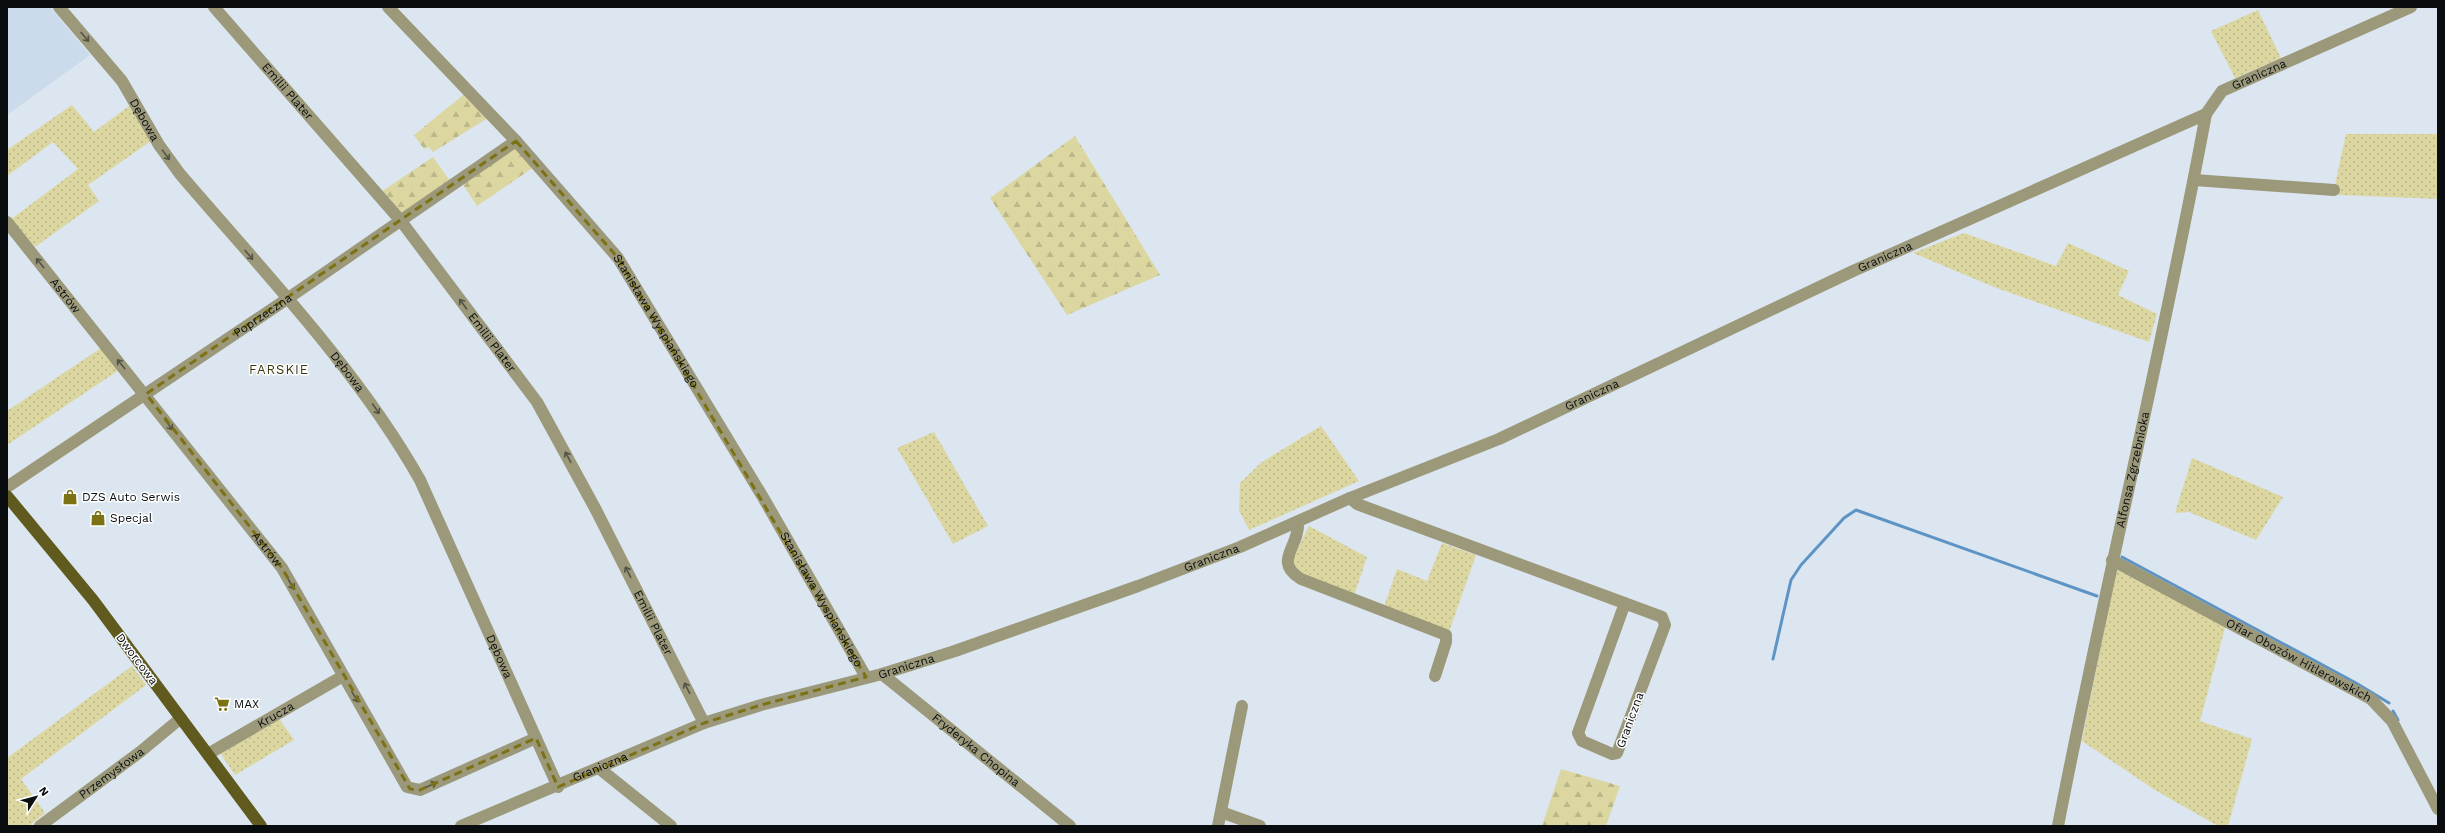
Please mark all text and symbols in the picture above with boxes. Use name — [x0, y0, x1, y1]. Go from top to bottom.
one-way arrow — [80, 31, 89, 42]
street label: Graniczna — [2230, 56, 2289, 93]
street label: Emilii Plater — [259, 60, 316, 123]
street label: Dębowa — [127, 96, 162, 144]
one-way arrow — [162, 149, 170, 160]
street label: Graniczna — [1855, 238, 1915, 275]
one-way arrow — [244, 250, 253, 260]
street label: Stanisława Wyspiańskiego — [610, 252, 702, 390]
one-way arrow — [35, 257, 44, 268]
street label: Astrów — [47, 275, 84, 316]
street label: Poprzeczna — [231, 291, 295, 340]
one-way arrow — [459, 298, 468, 309]
street label: Emilii Plater — [465, 310, 519, 375]
street label: Dębowa — [328, 349, 367, 395]
one-way arrow — [117, 359, 126, 369]
district label: FARSKIE — [249, 362, 309, 377]
street label: Graniczna — [1563, 376, 1621, 414]
one-way arrow — [372, 404, 380, 415]
street label: Alfonsa Zgrzebnioka — [2113, 410, 2152, 529]
one-way arrow — [165, 420, 174, 431]
one-way arrow — [564, 451, 571, 463]
shop icon: DZS Auto Serwis — [61, 488, 79, 506]
place label: DZS Auto Serwis — [82, 490, 180, 504]
shop icon: Specjal — [89, 509, 107, 527]
place label: Specjal — [110, 511, 153, 525]
street label: Astrów — [249, 529, 285, 570]
street label: Stanisława Wyspiańskiego — [777, 529, 866, 670]
street label: Graniczna — [1182, 541, 1241, 575]
one-way arrow — [624, 567, 631, 579]
one-way arrow — [288, 578, 296, 590]
street label: Emilii Plater — [631, 588, 675, 658]
street label: Ofiar Obozów Hitlerowskich — [2224, 616, 2374, 705]
street label: Dworcowa — [113, 631, 161, 688]
street label: Dębowa — [483, 632, 515, 681]
street label: Graniczna — [876, 651, 936, 682]
one-way arrow — [683, 683, 690, 695]
street label: Graniczna — [1613, 690, 1647, 750]
one-way arrow — [352, 691, 360, 703]
supermarket icon: MAX — [213, 695, 231, 713]
place label: MAX — [234, 697, 259, 711]
street label: Krucza — [255, 699, 297, 731]
street label: Fryderyka Chopina — [929, 710, 1023, 790]
street label: Przemysłowa — [76, 744, 147, 802]
street label: Graniczna — [570, 749, 630, 785]
north arrow — [16, 777, 56, 817]
one-way arrow — [425, 781, 437, 788]
text: N — [36, 784, 51, 799]

